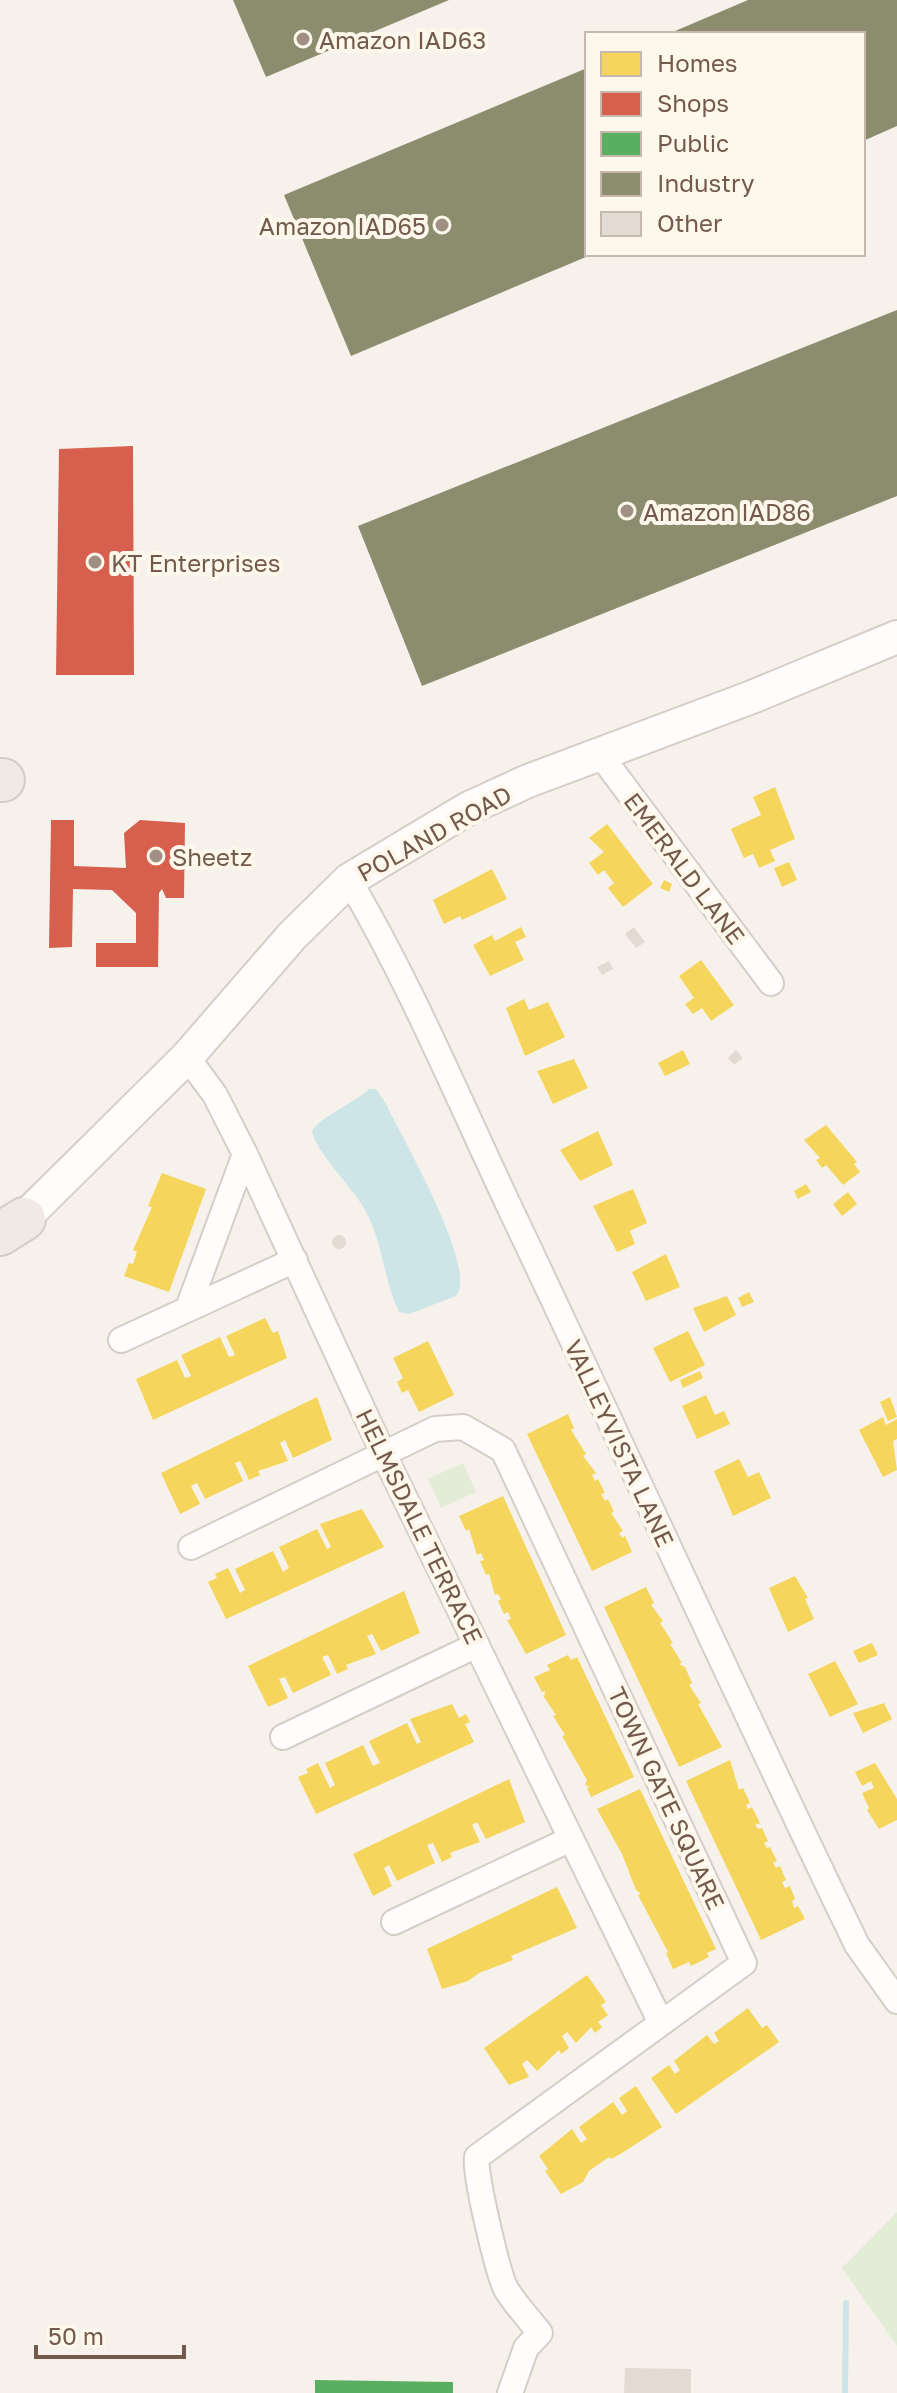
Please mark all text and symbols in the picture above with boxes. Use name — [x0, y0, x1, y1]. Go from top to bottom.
place label: Amazon IAD63 — [319, 25, 486, 54]
marker: Amazon IAD63 — [294, 30, 312, 48]
legend — [585, 32, 865, 256]
text: Homes — [657, 48, 738, 77]
text: Shops — [657, 88, 729, 117]
text: Public — [657, 128, 729, 157]
text: Industry — [657, 168, 754, 197]
text: Other — [657, 208, 722, 237]
place label: Amazon IAD65 — [259, 211, 426, 240]
marker: Amazon IAD65 — [433, 216, 451, 234]
place label: Amazon IAD86 — [643, 497, 811, 526]
marker: Amazon IAD86 — [618, 502, 636, 520]
place label: KT Enterprises — [111, 548, 280, 577]
marker: KT Enterprises — [86, 553, 104, 571]
street label: POLAND ROAD — [352, 779, 516, 887]
street label: EMERALD LANE — [619, 787, 751, 949]
place label: Sheetz — [172, 842, 252, 871]
marker: Sheetz — [147, 847, 165, 865]
street label: VALLEYVISTA LANE — [559, 1335, 681, 1551]
street label: HELMSDALE TERRACE — [350, 1404, 490, 1648]
street label: TOWN GATE SQUARE — [603, 1682, 731, 1914]
scale bar — [36, 2309, 184, 2359]
text: 50 m — [48, 2321, 104, 2350]

